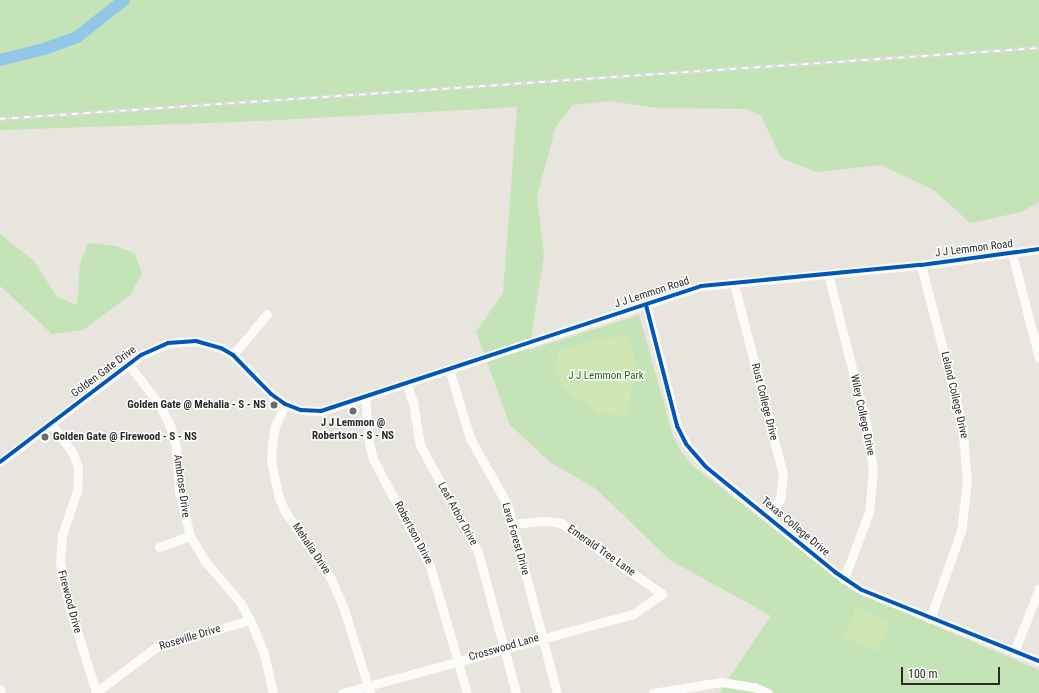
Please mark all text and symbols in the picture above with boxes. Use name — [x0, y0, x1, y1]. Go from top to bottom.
street label: J J Lemmon Road — [934, 238, 1014, 260]
street label: J J Lemmon Road — [613, 275, 691, 311]
street label: Golden Gate Drive — [69, 343, 139, 401]
street label: Leland College Drive — [938, 350, 970, 440]
street label: Rust College Drive — [748, 362, 780, 442]
park label: J J Lemmon Park — [568, 369, 644, 383]
street label: Wiley College Drive — [847, 373, 877, 457]
place label: Golden Gate @ Mehalia - S - NS — [127, 398, 266, 412]
marker: Golden Gate @ Mehalia - S - NS — [269, 400, 279, 410]
marker: J J Lemmon @ Robertson - S - NS — [348, 406, 358, 416]
place label: J J Lemmon @ Robertson - S - NS — [312, 417, 394, 443]
place label: Golden Gate @ Firewood - S - NS — [53, 430, 197, 444]
marker: Golden Gate @ Firewood - S - NS — [40, 432, 50, 442]
street label: Ambrose Drive — [170, 454, 192, 518]
street label: Leaf Arbor Drive — [434, 480, 480, 548]
street label: Texas College Drive — [758, 495, 832, 559]
street label: Robertson Drive — [391, 499, 435, 567]
street label: Lava Forest Drive — [498, 501, 532, 577]
street label: Mehalia Drive — [289, 521, 333, 577]
street label: Emerald Tree Lane — [564, 523, 638, 579]
street label: Firewood Drive — [54, 569, 84, 635]
street label: Roseville Drive — [158, 622, 222, 654]
street label: Crosswood Lane — [467, 632, 541, 664]
scale bar — [903, 659, 1002, 685]
text: 100 m — [908, 667, 938, 681]

